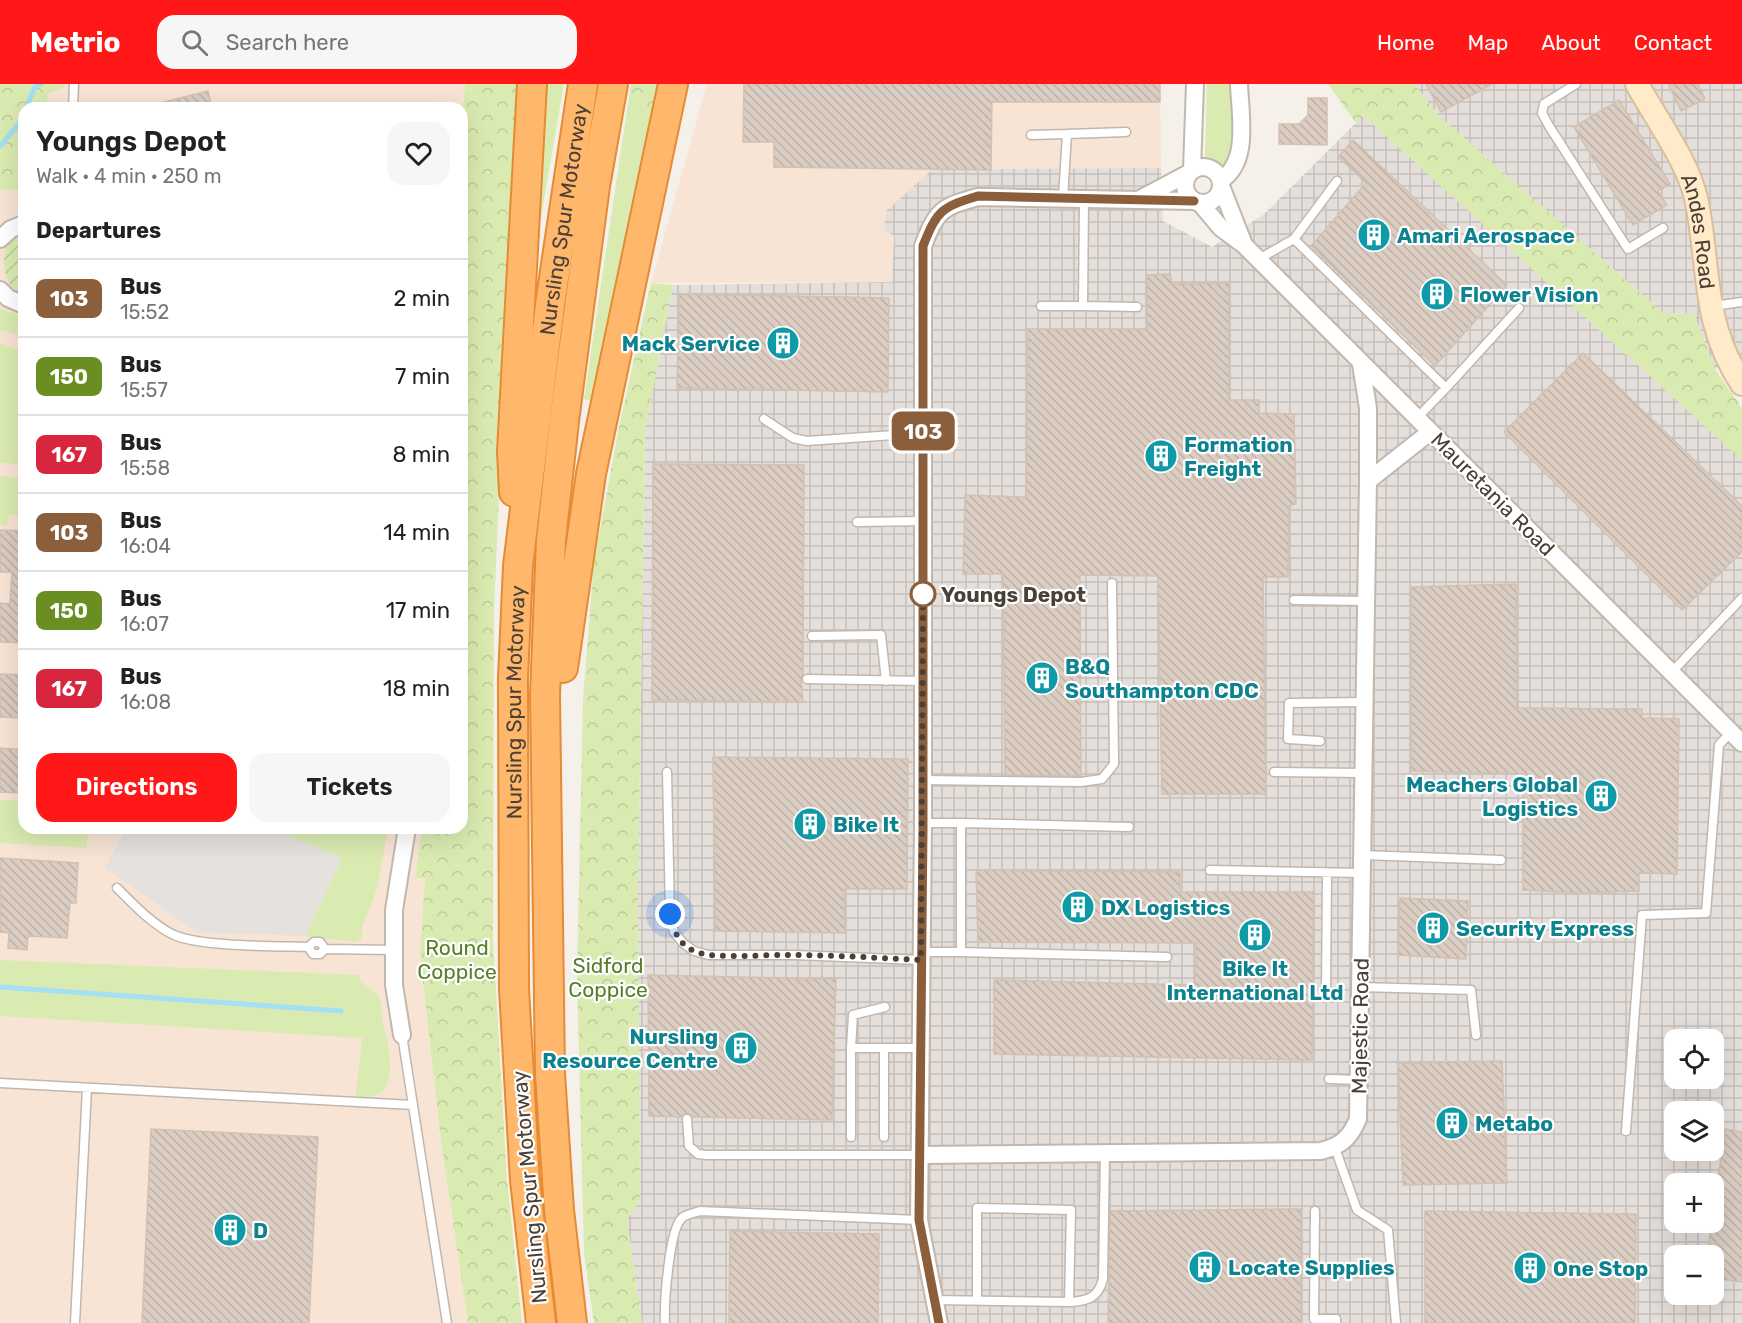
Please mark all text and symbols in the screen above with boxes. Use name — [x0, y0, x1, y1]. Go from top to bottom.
search box — [157, 15, 577, 69]
text: Metrio — [30, 26, 121, 59]
icon: search — [178, 26, 211, 59]
text: Search here — [226, 29, 349, 56]
text: Home — [1377, 30, 1434, 55]
text: Map — [1467, 30, 1508, 55]
text: About — [1541, 30, 1601, 55]
text: Contact — [1634, 30, 1712, 55]
street label: Nursling Spur Motorway — [534, 101, 593, 337]
button: heart — [387, 122, 450, 185]
text: Youngs Depot — [36, 125, 226, 158]
text: Walk · 4 min · 250 m — [36, 164, 221, 188]
street label: Andes Road — [1676, 170, 1721, 290]
text: Departures — [36, 217, 161, 244]
building icon: Amari Aerospace — [1356, 217, 1392, 253]
place label: Amari Aerospace — [1397, 223, 1575, 248]
text: Bus — [120, 273, 162, 300]
building icon: Flower Vision — [1419, 276, 1455, 312]
place label: Flower Vision — [1460, 282, 1599, 307]
text: 2 min — [393, 285, 450, 312]
text: 103 — [50, 286, 88, 311]
text: 15:52 — [120, 300, 169, 324]
building icon: Mack Service — [765, 325, 801, 361]
place label: Mack Service — [622, 331, 760, 356]
text: Bus — [120, 351, 162, 378]
text: 7 min — [395, 363, 450, 390]
text: 150 — [50, 364, 88, 389]
text: 15:57 — [120, 378, 168, 402]
line badge: 103 — [888, 412, 958, 450]
text: 103 — [904, 419, 942, 444]
street label: Mauretania Road — [1426, 427, 1560, 561]
text: Bus — [120, 429, 162, 456]
place label: Formation Freight — [1184, 432, 1293, 481]
building icon: Formation Freight — [1143, 438, 1179, 474]
text: 8 min — [392, 441, 450, 468]
text: 167 — [51, 442, 87, 467]
text: 15:58 — [120, 456, 170, 480]
text: Bus — [120, 507, 162, 534]
text: 14 min — [383, 519, 450, 546]
text: 103 — [50, 520, 88, 545]
text: 16:04 — [120, 534, 171, 558]
marker: Youngs Depot — [910, 581, 936, 607]
place label: Youngs Depot — [941, 582, 1086, 607]
street label: Nursling Spur Motorway — [500, 584, 530, 819]
text: Bus — [120, 585, 162, 612]
text: 17 min — [386, 597, 450, 624]
text: 150 — [50, 598, 88, 623]
text: 16:07 — [120, 612, 169, 636]
place label: B&Q Southampton CDC — [1065, 654, 1259, 703]
building icon: B&Q Southampton CDC — [1024, 660, 1060, 696]
text: Bus — [120, 663, 162, 690]
text: 18 min — [383, 675, 450, 702]
text: 167 — [51, 676, 87, 701]
text: 16:08 — [120, 690, 171, 714]
button: Directions — [36, 753, 237, 822]
button: Tickets — [249, 753, 450, 822]
place label: Meachers Global Logistics — [1406, 772, 1578, 821]
building icon: Meachers Global Logistics — [1583, 778, 1619, 814]
building icon: Bike It — [792, 806, 828, 842]
place label: Bike It — [833, 812, 899, 837]
building icon: DX Logistics — [1060, 889, 1096, 925]
place label: DX Logistics — [1101, 895, 1230, 920]
your location — [655, 899, 685, 929]
building icon: Security Express — [1415, 910, 1451, 946]
place label: Security Express — [1456, 916, 1634, 941]
building icon: Bike It International Ltd — [1237, 917, 1273, 953]
park label: Round Coppice — [417, 935, 497, 984]
park label: Sidford Coppice — [568, 953, 648, 1002]
place label: Bike It International Ltd — [1166, 956, 1344, 1005]
street label: Majestic Road — [1346, 958, 1374, 1094]
place label: Nursling Resource Centre — [542, 1024, 718, 1073]
map controls — [1664, 1029, 1724, 1305]
button: locate — [1664, 1029, 1724, 1089]
building icon: Nursling Resource Centre — [723, 1030, 759, 1066]
street label: Nursling Spur Motorway — [506, 1069, 552, 1305]
button: layers — [1664, 1101, 1724, 1161]
building icon: Metabo — [1434, 1105, 1470, 1141]
place label: Metabo — [1475, 1111, 1553, 1136]
button: + — [1664, 1173, 1724, 1233]
building icon: D — [212, 1212, 248, 1248]
place label: D — [253, 1218, 268, 1243]
button: − — [1664, 1245, 1724, 1305]
building icon: Locate Supplies — [1187, 1249, 1223, 1285]
building icon: One Stop — [1512, 1250, 1548, 1286]
place label: Locate Supplies — [1228, 1255, 1395, 1280]
place label: One Stop — [1553, 1256, 1648, 1281]

